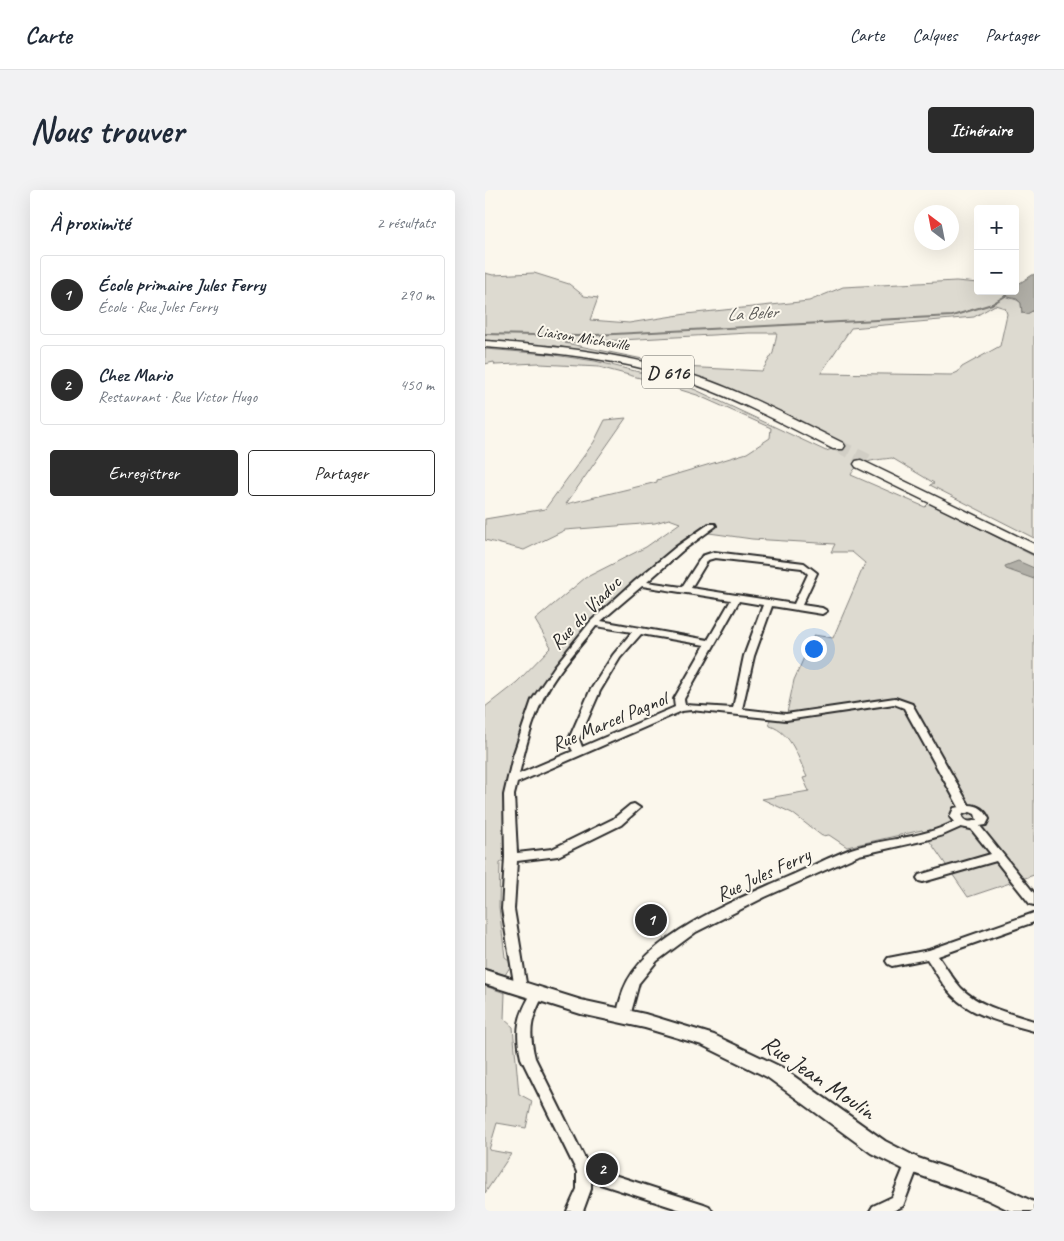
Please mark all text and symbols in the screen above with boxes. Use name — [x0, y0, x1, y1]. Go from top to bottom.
text: Carte — [25, 20, 72, 50]
text: Carte — [850, 24, 884, 46]
text: Calques — [912, 24, 957, 46]
text: Partager — [985, 24, 1039, 46]
button: Itinéraire — [928, 107, 1034, 153]
text: Nous trouver — [30, 108, 184, 153]
north arrow — [914, 205, 959, 250]
map controls — [974, 205, 1019, 295]
button: + — [974, 205, 1019, 250]
text: À proximité — [50, 210, 130, 236]
text: 2 résultats — [376, 213, 435, 233]
button: − — [974, 250, 1019, 295]
text: École primaire Jules Ferry — [98, 273, 265, 297]
text: 1 — [63, 285, 71, 305]
text: 290 m — [400, 285, 434, 305]
text: École · Rue Jules Ferry — [98, 297, 217, 317]
water label: La Beler — [726, 301, 780, 325]
street label: Liaison Micheville — [535, 321, 632, 355]
road number: D 616 — [642, 356, 694, 388]
text: Chez Mario — [98, 363, 172, 387]
text: 2 — [63, 375, 71, 395]
text: 450 m — [400, 375, 434, 395]
text: Restaurant · Rue Victor Hugo — [98, 387, 257, 407]
button: Enregistrer — [50, 450, 238, 496]
button: Partager — [248, 450, 435, 496]
street label: Rue du Viaduc — [544, 570, 627, 655]
your location — [801, 636, 827, 662]
street label: Rue Marcel Pagnol — [548, 684, 674, 757]
street label: Rue Jules Ferry — [712, 841, 815, 907]
pin: 1 — [635, 901, 667, 939]
street label: Rue Jean Moulin — [756, 1028, 883, 1127]
pin: 2 — [586, 1150, 618, 1188]

